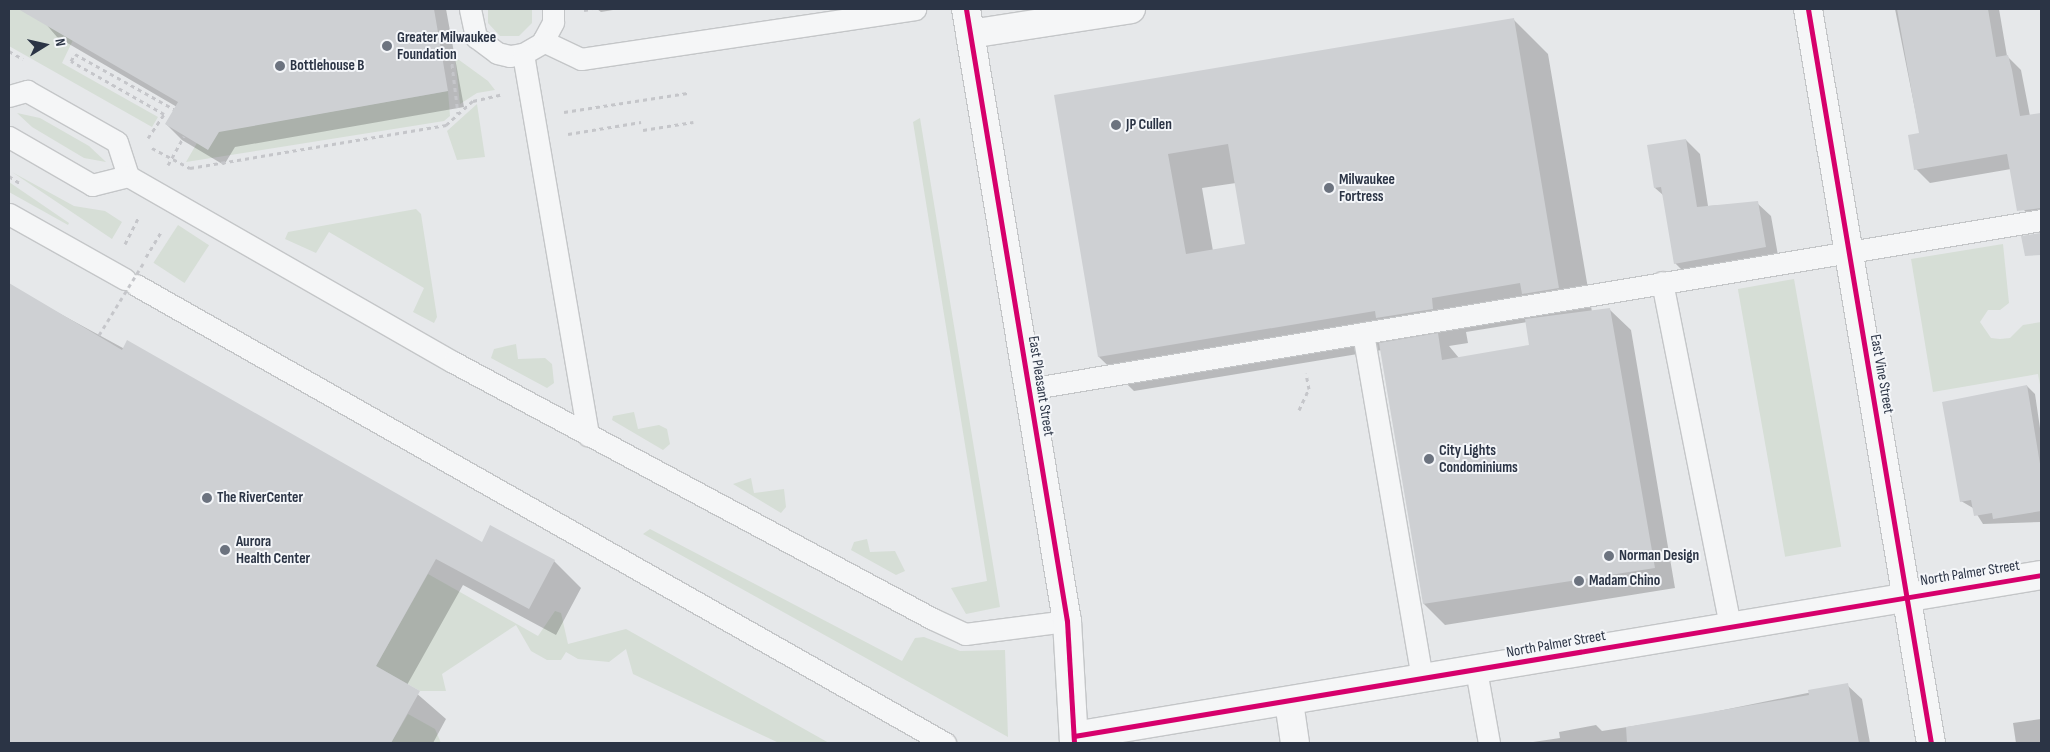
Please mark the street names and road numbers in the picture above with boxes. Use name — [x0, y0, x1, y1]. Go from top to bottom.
street label: East Vine Street — [1866, 333, 1898, 415]
street label: East Pleasant Street — [1024, 335, 1058, 437]
street label: North Palmer Street — [1919, 556, 2021, 590]
street label: North Palmer Street — [1505, 626, 1607, 662]

